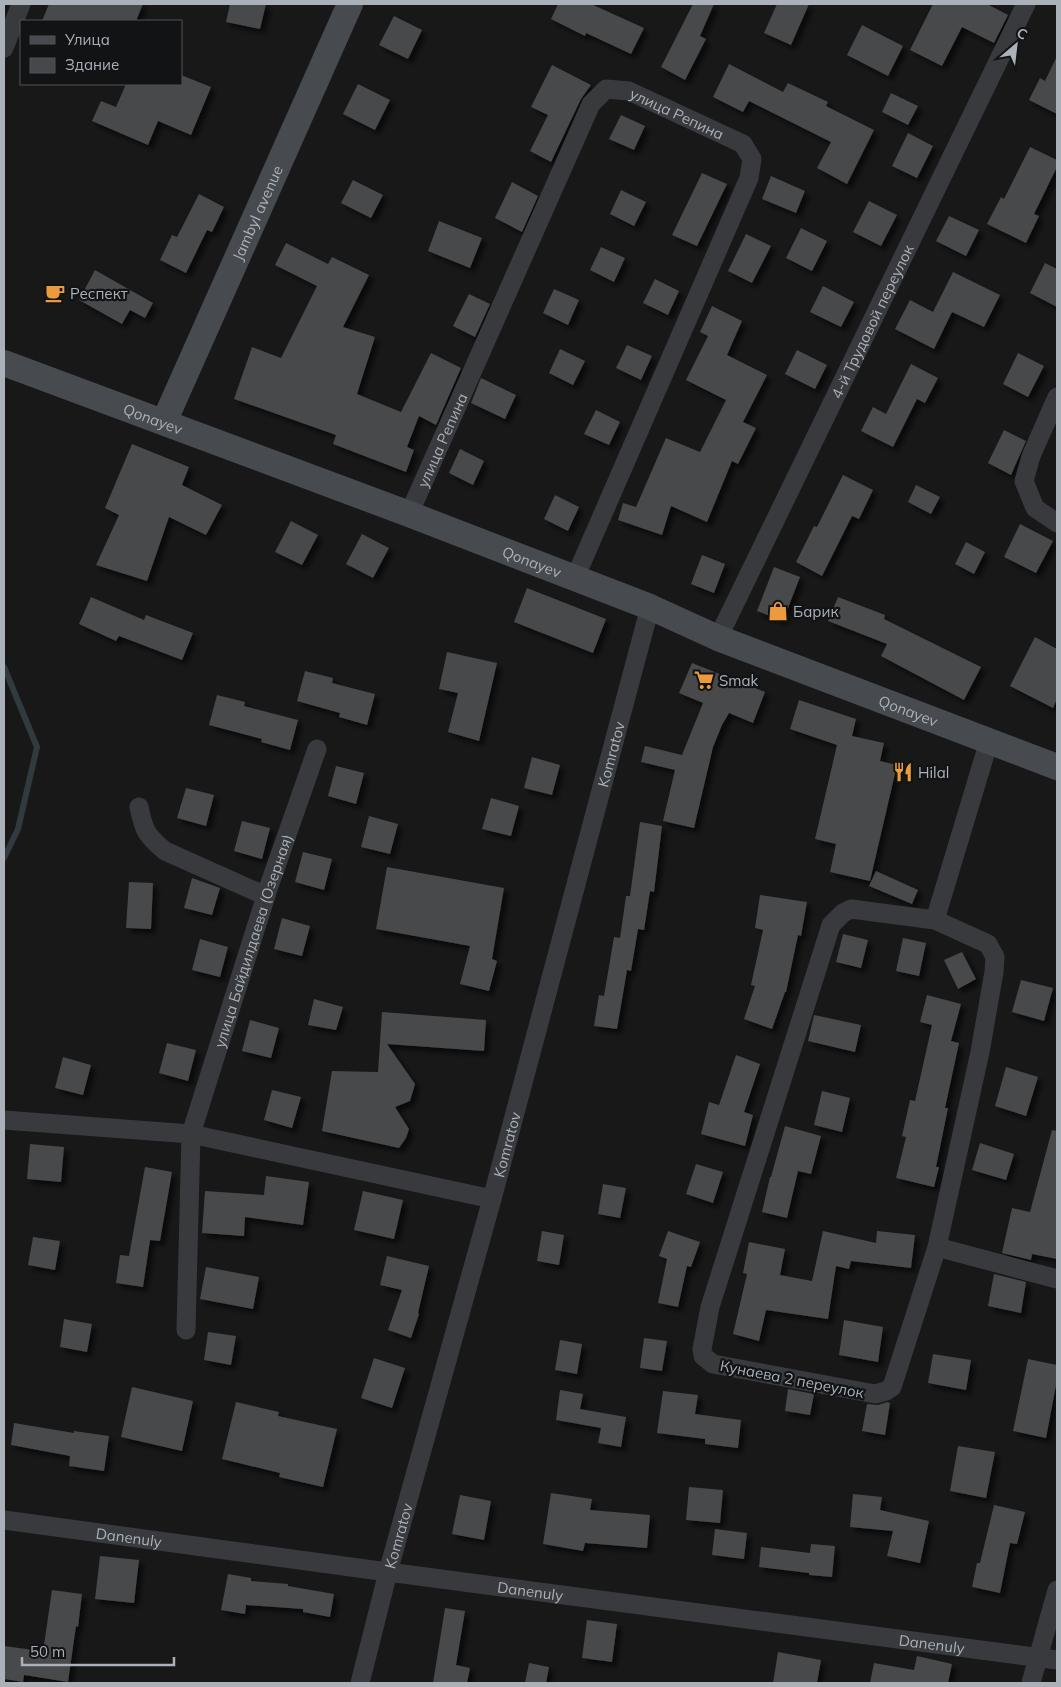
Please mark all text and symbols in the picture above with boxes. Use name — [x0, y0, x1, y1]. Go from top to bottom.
legend — [20, 20, 182, 85]
north arrow — [991, 20, 1041, 70]
text: С — [1014, 23, 1031, 44]
text: Улица — [64, 30, 110, 49]
text: Здание — [65, 55, 119, 74]
street label: улица Репина — [627, 83, 727, 143]
street label: Jambyl avenue — [228, 162, 287, 263]
street label: 4-й Трудовой переулок — [826, 240, 918, 402]
cafe icon: Респект — [44, 282, 66, 304]
place label: Респект — [70, 284, 128, 303]
street label: улица Репина — [413, 390, 471, 490]
street label: Qonayev — [121, 399, 185, 438]
street label: Qonayev — [500, 541, 564, 581]
shop icon: Барик — [767, 600, 789, 622]
place label: Барик — [793, 602, 839, 621]
supermarket icon: Smak — [693, 669, 715, 691]
place label: Smak — [719, 671, 759, 690]
street label: Qonayev — [876, 691, 941, 730]
street label: Komratov — [593, 719, 629, 789]
restaurant icon: Hilal — [892, 761, 914, 783]
place label: Hilal — [918, 763, 949, 782]
street label: улица Байдилдаева (Озерная) — [209, 831, 296, 1050]
street label: Komratov — [489, 1110, 524, 1179]
street label: Кунаева 2 переулок — [718, 1356, 867, 1402]
street label: Komratov — [380, 1501, 416, 1571]
street label: Danenuly — [95, 1523, 163, 1551]
street label: Danenuly — [496, 1577, 564, 1604]
street label: Danenuly — [898, 1630, 966, 1657]
scale bar — [22, 1634, 175, 1666]
text: 50 m — [30, 1642, 65, 1661]

